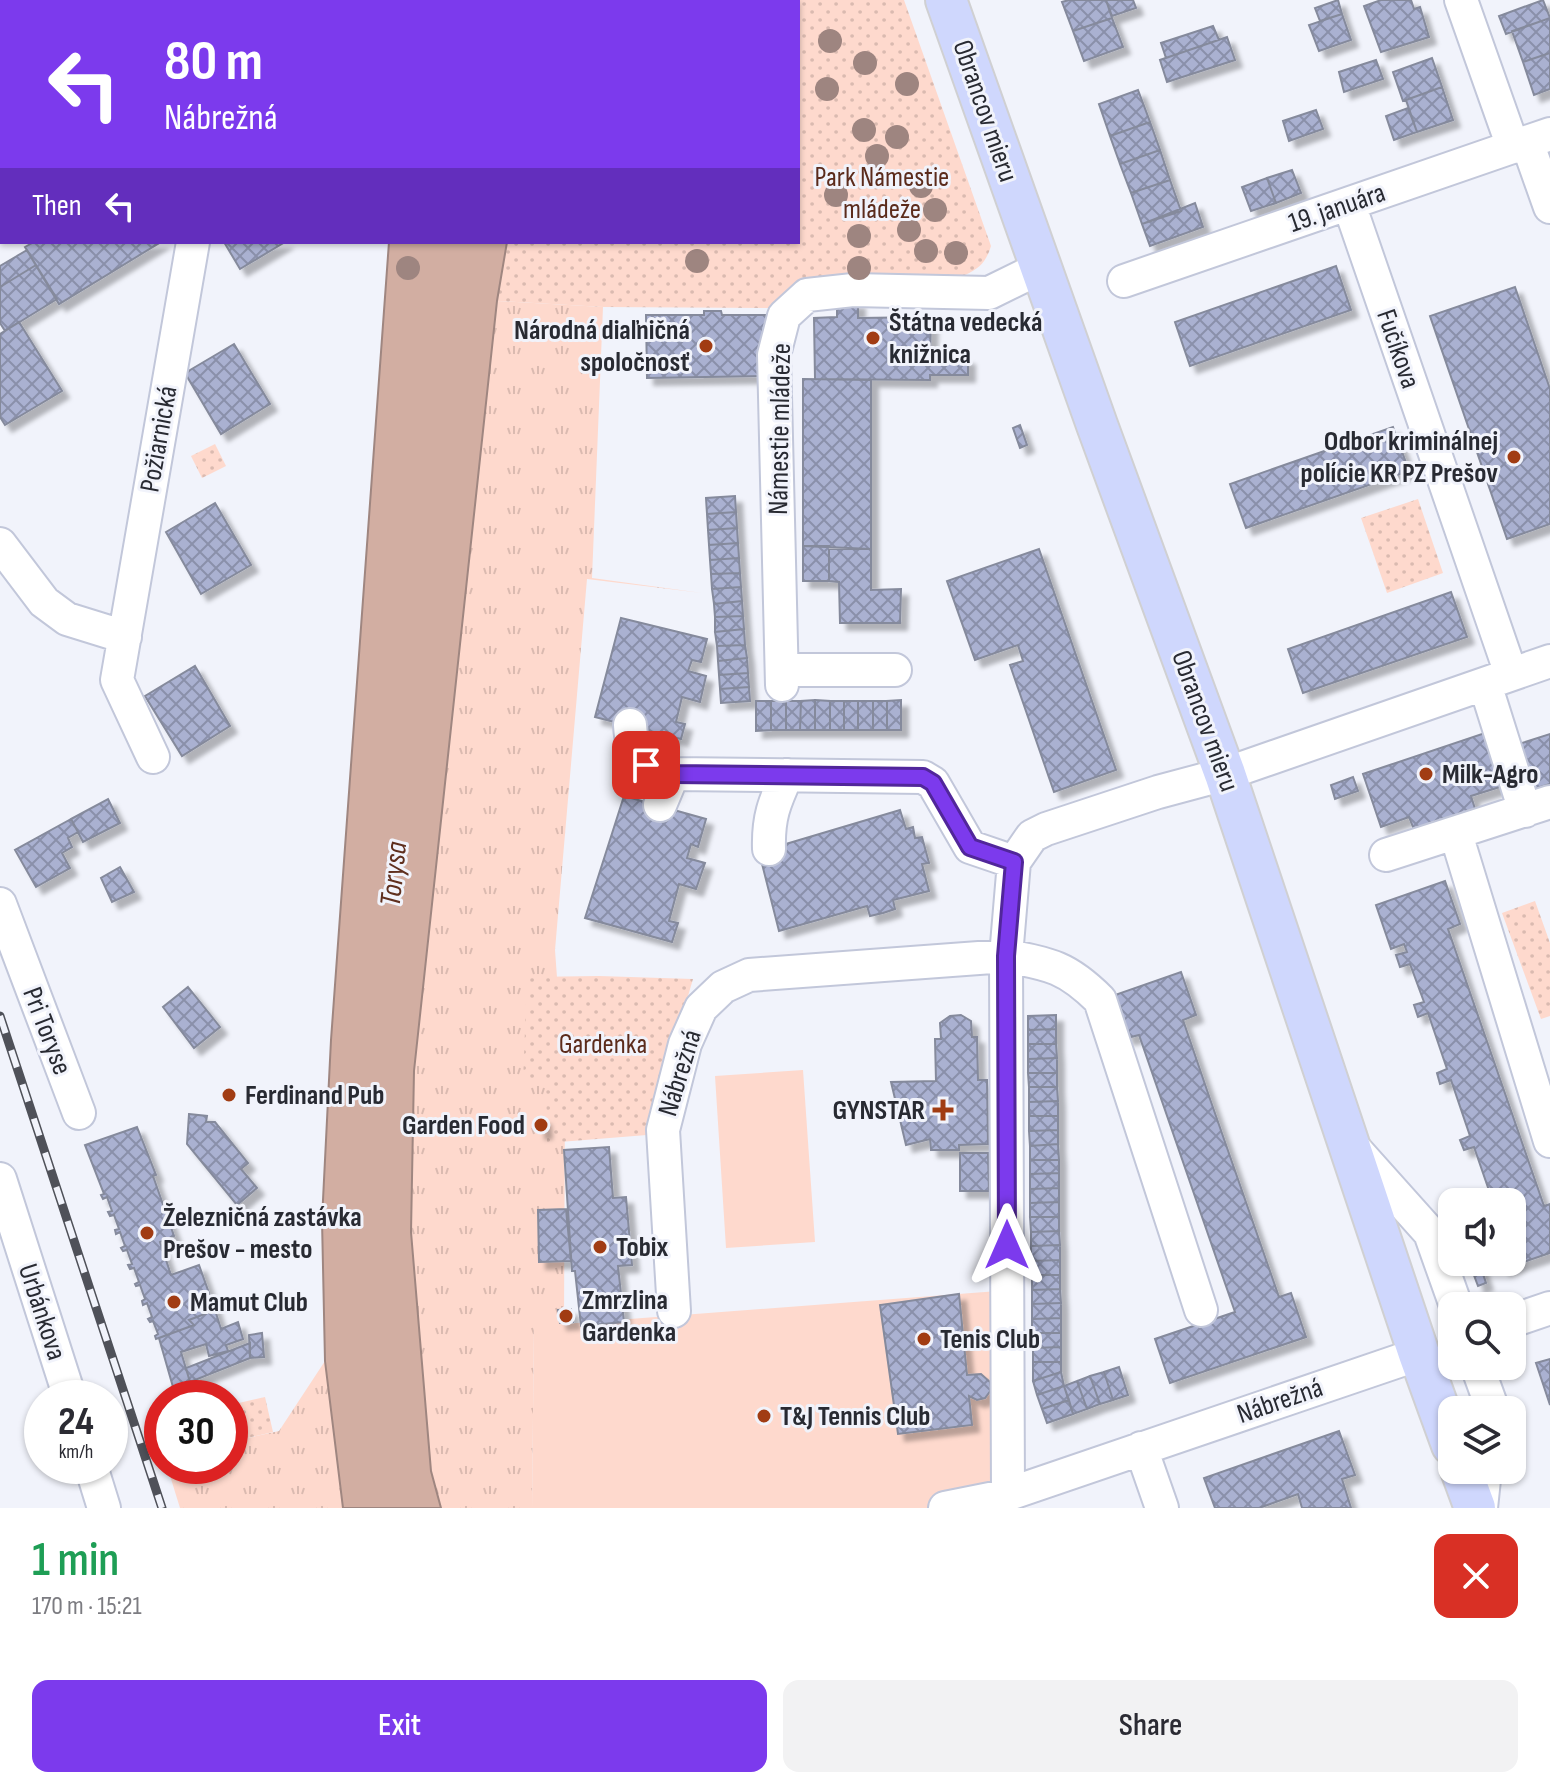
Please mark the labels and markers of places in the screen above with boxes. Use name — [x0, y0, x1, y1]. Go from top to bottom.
place label: Štátna vedecká knižnica — [889, 306, 1042, 371]
place label: Národná diaľničná spoločnosť — [514, 314, 690, 379]
marker: Štátna vedecká knižnica — [864, 329, 882, 347]
marker: Národná diaľničná spoločnosť — [697, 337, 715, 355]
place label: Odbor kriminálnej polície KR PZ Prešov — [1301, 425, 1498, 490]
marker: Odbor kriminálnej polície KR PZ Prešov — [1505, 448, 1523, 466]
pin — [612, 731, 680, 799]
place label: Milk-Agro — [1442, 758, 1539, 791]
marker: Milk-Agro — [1417, 765, 1435, 783]
place label: Ferdinand Pub — [245, 1079, 384, 1112]
marker: Ferdinand Pub — [220, 1086, 238, 1104]
place label: GYNSTAR — [832, 1094, 925, 1127]
marker: GYNSTAR — [932, 1099, 954, 1121]
place label: Garden Food — [402, 1109, 525, 1142]
marker: Garden Food — [532, 1116, 550, 1134]
place label: Železničná zastávka Prešov - mesto — [163, 1201, 362, 1266]
marker: Železničná zastávka Prešov - mesto — [138, 1224, 156, 1242]
place label: Tobix — [616, 1231, 669, 1264]
marker: Tobix — [591, 1238, 609, 1256]
place label: Zmrzlina Gardenka — [582, 1284, 676, 1349]
place label: Mamut Club — [190, 1286, 308, 1319]
marker: Mamut Club — [165, 1293, 183, 1311]
marker: Zmrzlina Gardenka — [557, 1307, 575, 1325]
place label: Tenis Club — [940, 1323, 1040, 1356]
marker: Tenis Club — [915, 1330, 933, 1348]
place label: T&J Tennis Club — [780, 1400, 930, 1433]
marker: T&J Tennis Club — [755, 1407, 773, 1425]

